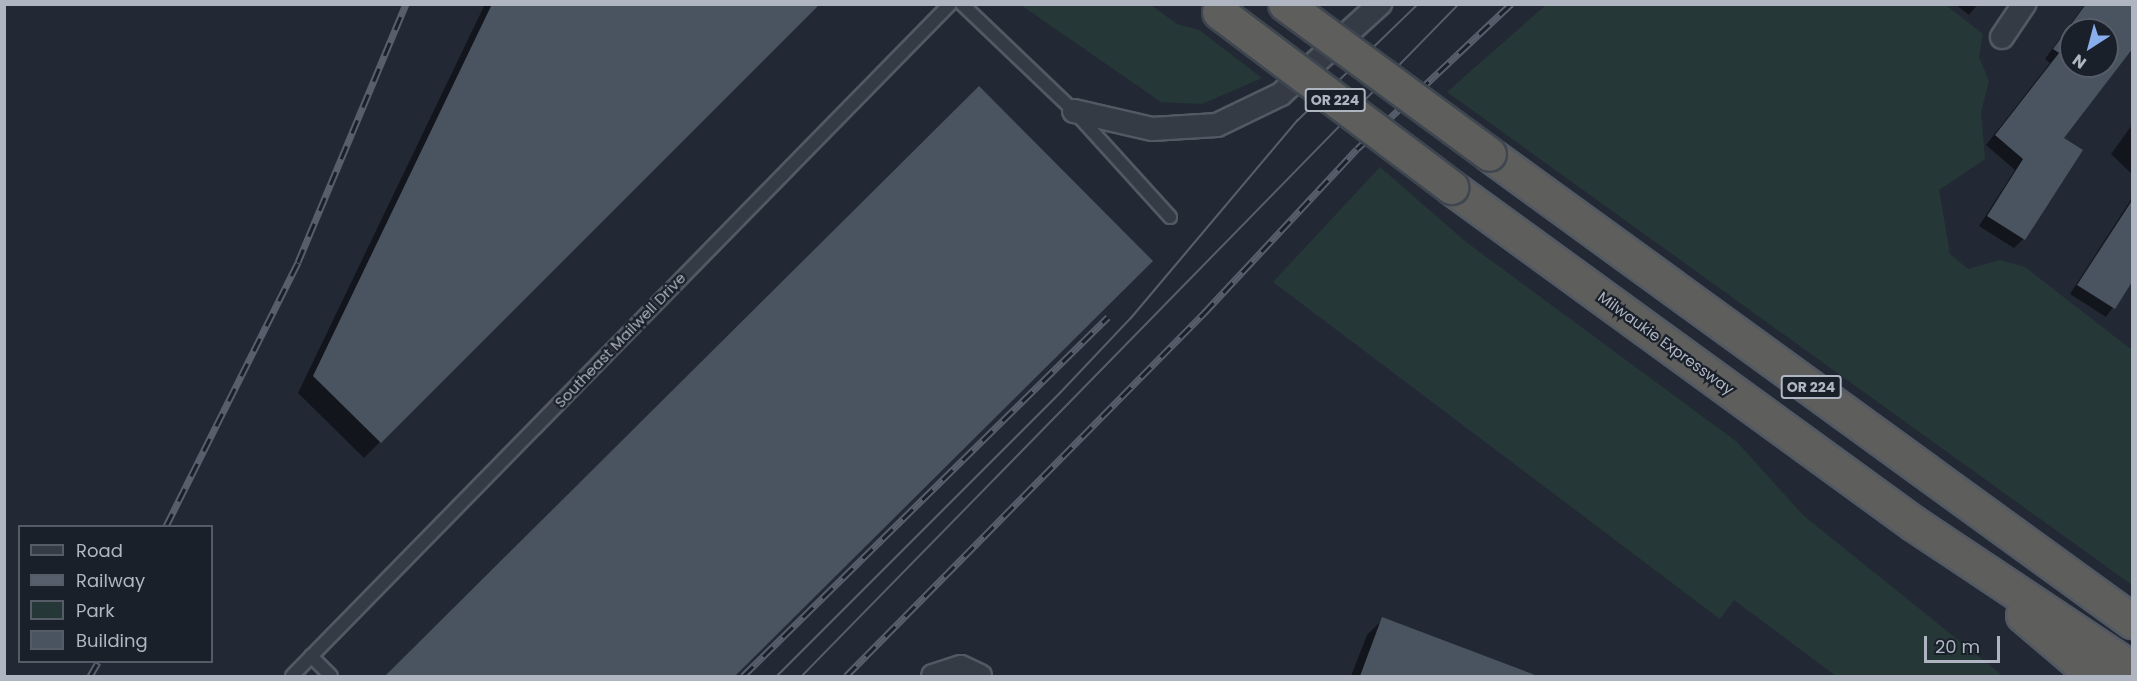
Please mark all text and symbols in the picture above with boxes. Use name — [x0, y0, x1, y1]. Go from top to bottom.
north arrow — [2059, 18, 2119, 78]
text: N — [2068, 49, 2091, 74]
road number: OR 224 — [1304, 89, 1366, 111]
street label: Southeast Mailwell Drive — [551, 269, 689, 411]
street label: Milwaukie Expressway — [1595, 288, 1737, 398]
road number: OR 224 — [1780, 376, 1842, 398]
legend — [18, 525, 213, 663]
text: Road — [76, 538, 123, 563]
text: Railway — [76, 568, 145, 593]
text: Park — [76, 598, 115, 623]
scale bar — [1927, 624, 2004, 662]
text: Building — [76, 628, 148, 653]
text: 20 m — [1935, 634, 1980, 659]

